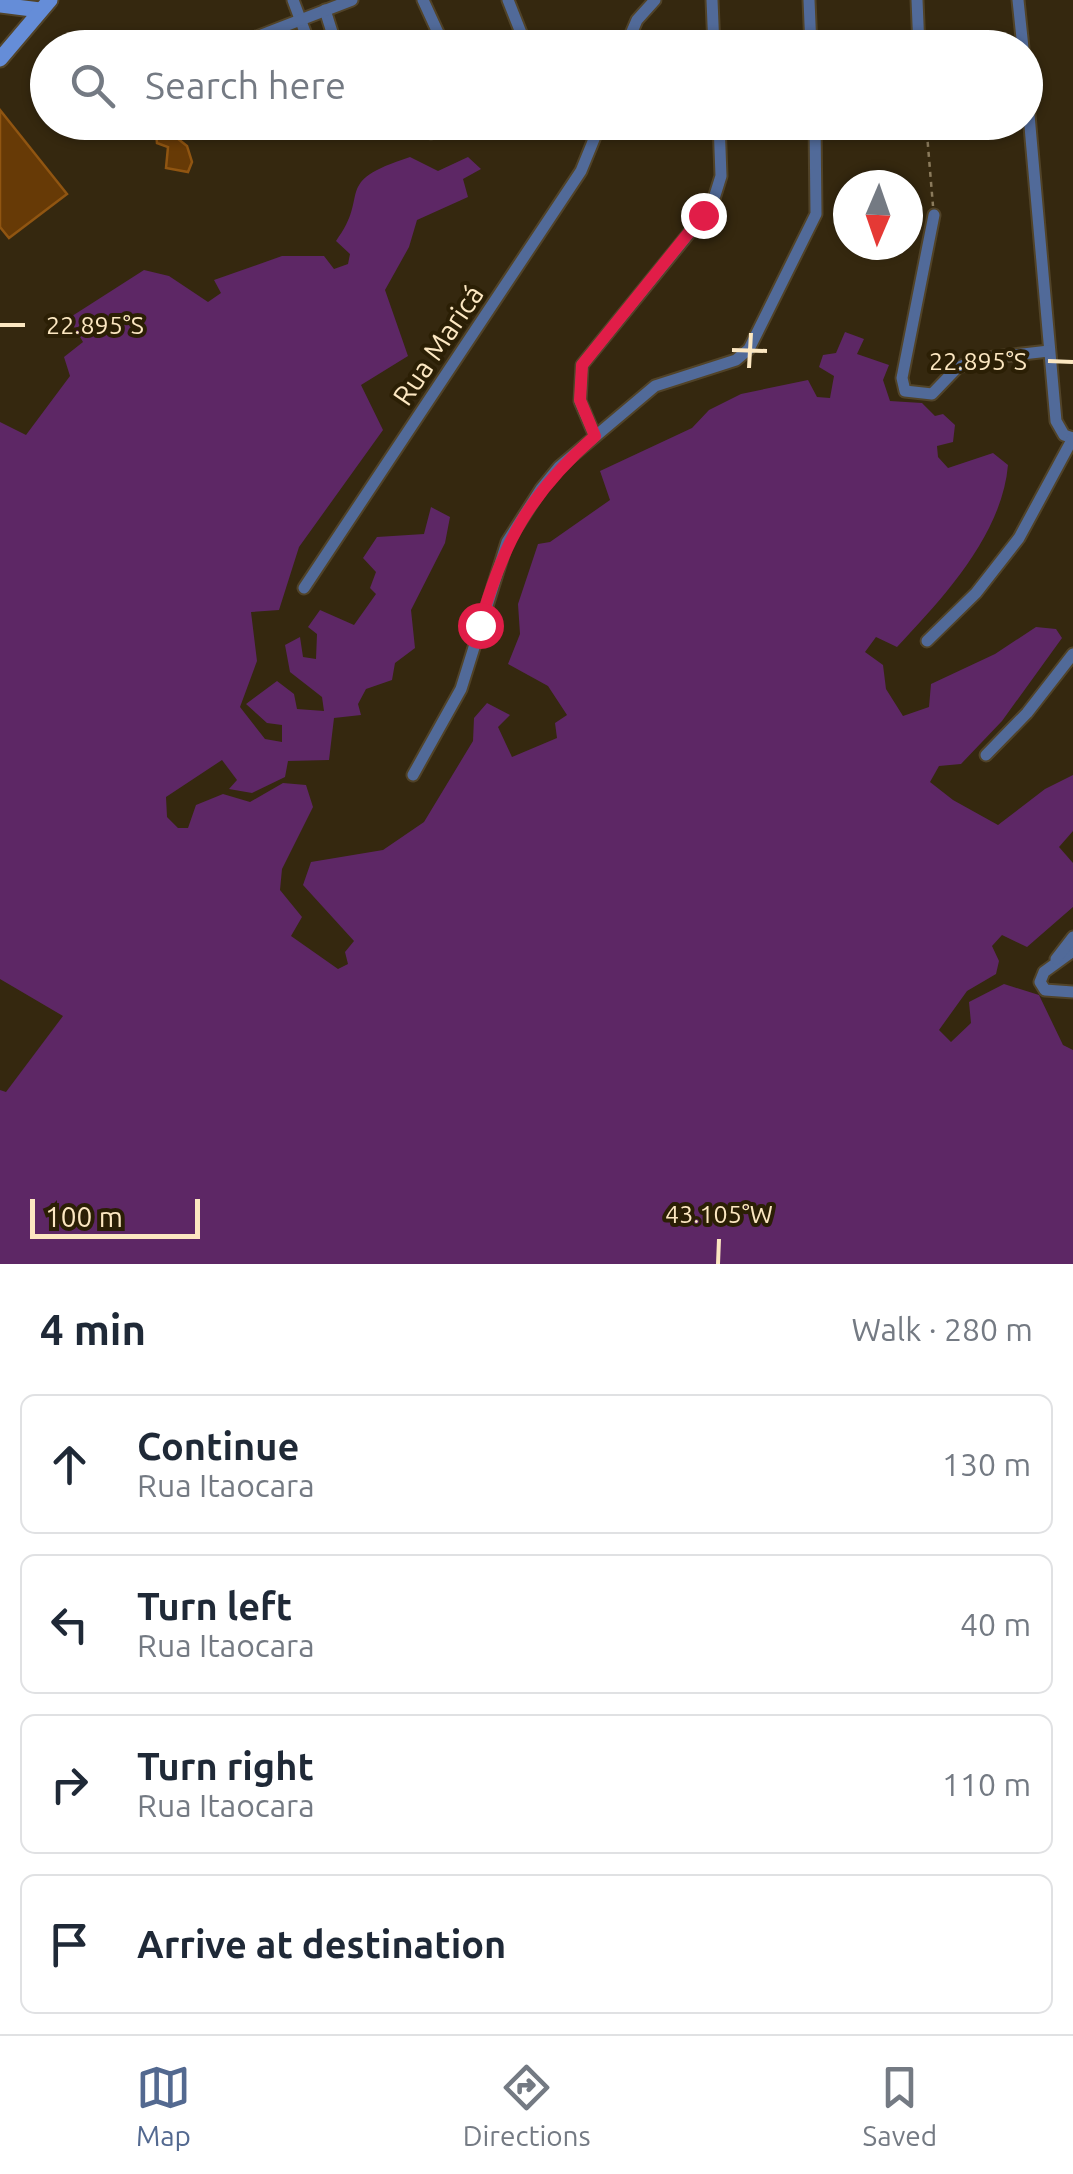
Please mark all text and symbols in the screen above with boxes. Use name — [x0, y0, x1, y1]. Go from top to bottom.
search box — [30, 30, 1043, 140]
icon: search — [65, 58, 120, 113]
text: Search here — [145, 64, 346, 106]
north arrow — [833, 170, 923, 260]
route end — [681, 193, 727, 239]
street label: Rua Maricá — [386, 279, 489, 410]
text: 22.895°S — [46, 311, 144, 339]
text: 22.895°S — [929, 347, 1027, 375]
route start — [458, 603, 504, 649]
scale bar — [30, 1194, 200, 1238]
text: 43.105°W — [665, 1200, 773, 1228]
text: 100 m — [45, 1201, 123, 1232]
text: 4 min — [40, 1306, 146, 1353]
text: Walk · 280 m — [851, 1311, 1033, 1347]
text: Continue — [137, 1425, 299, 1467]
icon: ahead — [42, 1437, 97, 1492]
text: 130 m — [942, 1446, 1031, 1482]
text: Rua Itaocara — [137, 1467, 315, 1503]
text: Turn left — [137, 1585, 292, 1627]
icon: left — [42, 1597, 97, 1652]
text: 40 m — [960, 1606, 1031, 1642]
text: Rua Itaocara — [137, 1627, 315, 1663]
text: Turn right — [137, 1745, 314, 1787]
icon: right — [42, 1757, 97, 1812]
text: 110 m — [942, 1766, 1031, 1802]
text: Rua Itaocara — [137, 1787, 315, 1823]
icon: arrive — [42, 1917, 97, 1972]
text: Arrive at destination — [137, 1923, 506, 1965]
tab: Map — [136, 2060, 191, 2151]
tab: Directions — [463, 2060, 591, 2151]
tab: Saved — [863, 2060, 937, 2151]

